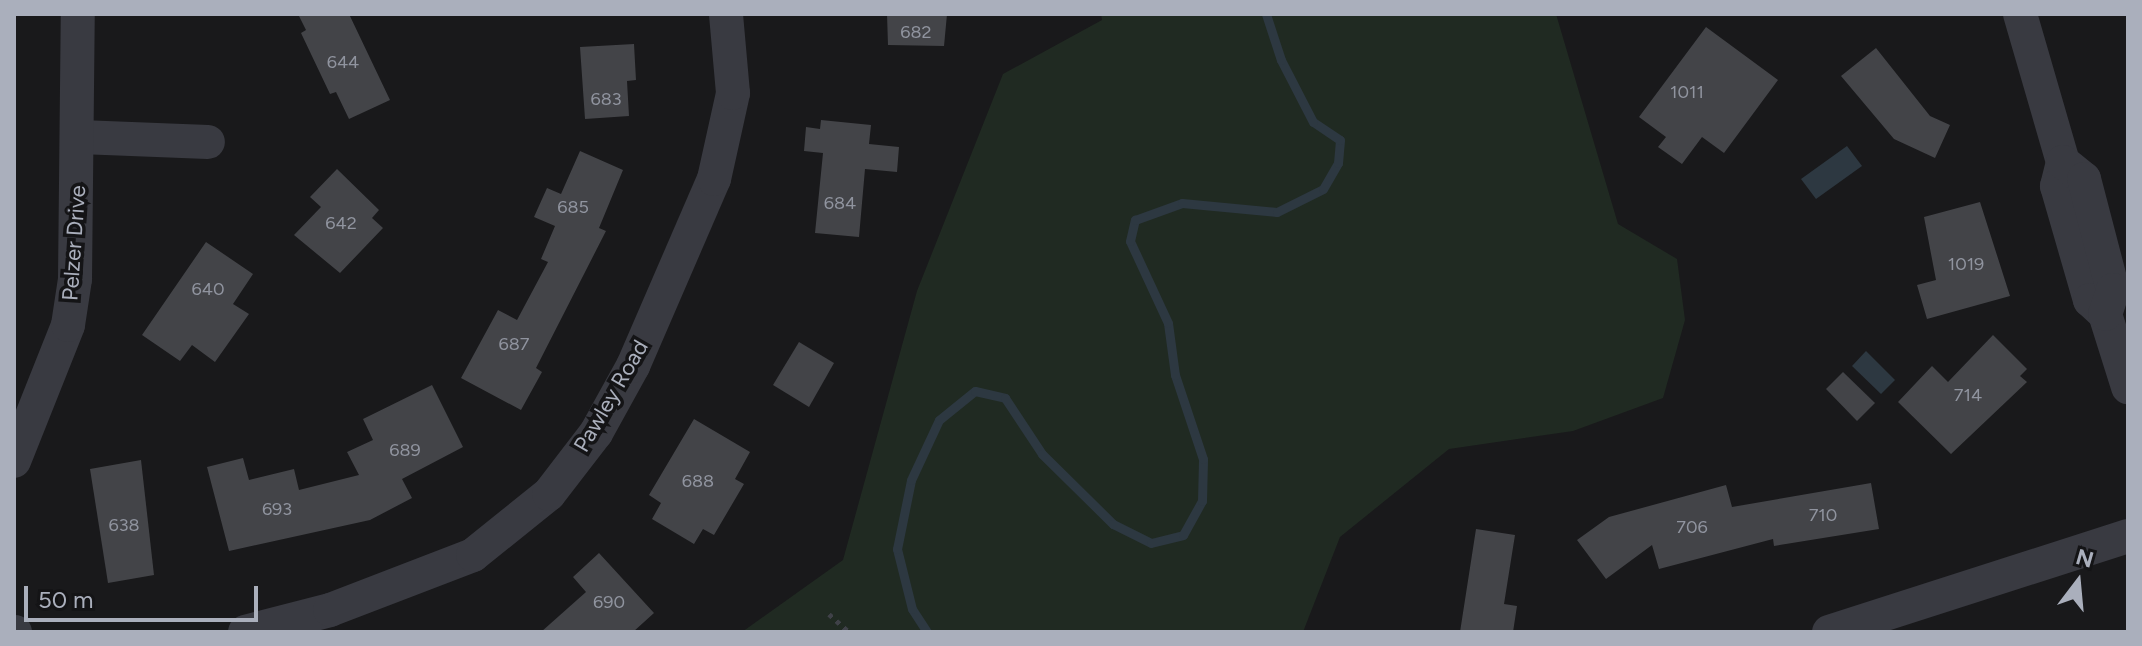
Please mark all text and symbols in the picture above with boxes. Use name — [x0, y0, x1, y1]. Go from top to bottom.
house number: 682 — [900, 21, 932, 43]
house number: 644 — [327, 51, 359, 73]
house number: 1011 — [1670, 81, 1704, 103]
house number: 683 — [590, 88, 622, 110]
street label: Pelzer Drive — [57, 184, 91, 302]
house number: 684 — [824, 192, 856, 214]
house number: 685 — [557, 196, 589, 218]
house number: 642 — [325, 212, 357, 234]
house number: 1019 — [1948, 253, 1984, 275]
house number: 640 — [192, 278, 224, 300]
house number: 687 — [499, 333, 529, 355]
street label: Pawley Road — [568, 335, 654, 457]
house number: 714 — [1954, 384, 1982, 406]
house number: 689 — [389, 439, 421, 461]
house number: 688 — [682, 470, 714, 492]
house number: 693 — [262, 498, 292, 520]
house number: 710 — [1809, 504, 1837, 526]
house number: 638 — [108, 514, 140, 536]
house number: 706 — [1676, 516, 1708, 538]
north arrow — [2038, 542, 2118, 622]
text: N — [2073, 543, 2097, 574]
scale bar — [28, 570, 262, 620]
text: 50 m — [38, 585, 94, 614]
house number: 690 — [593, 591, 625, 613]

